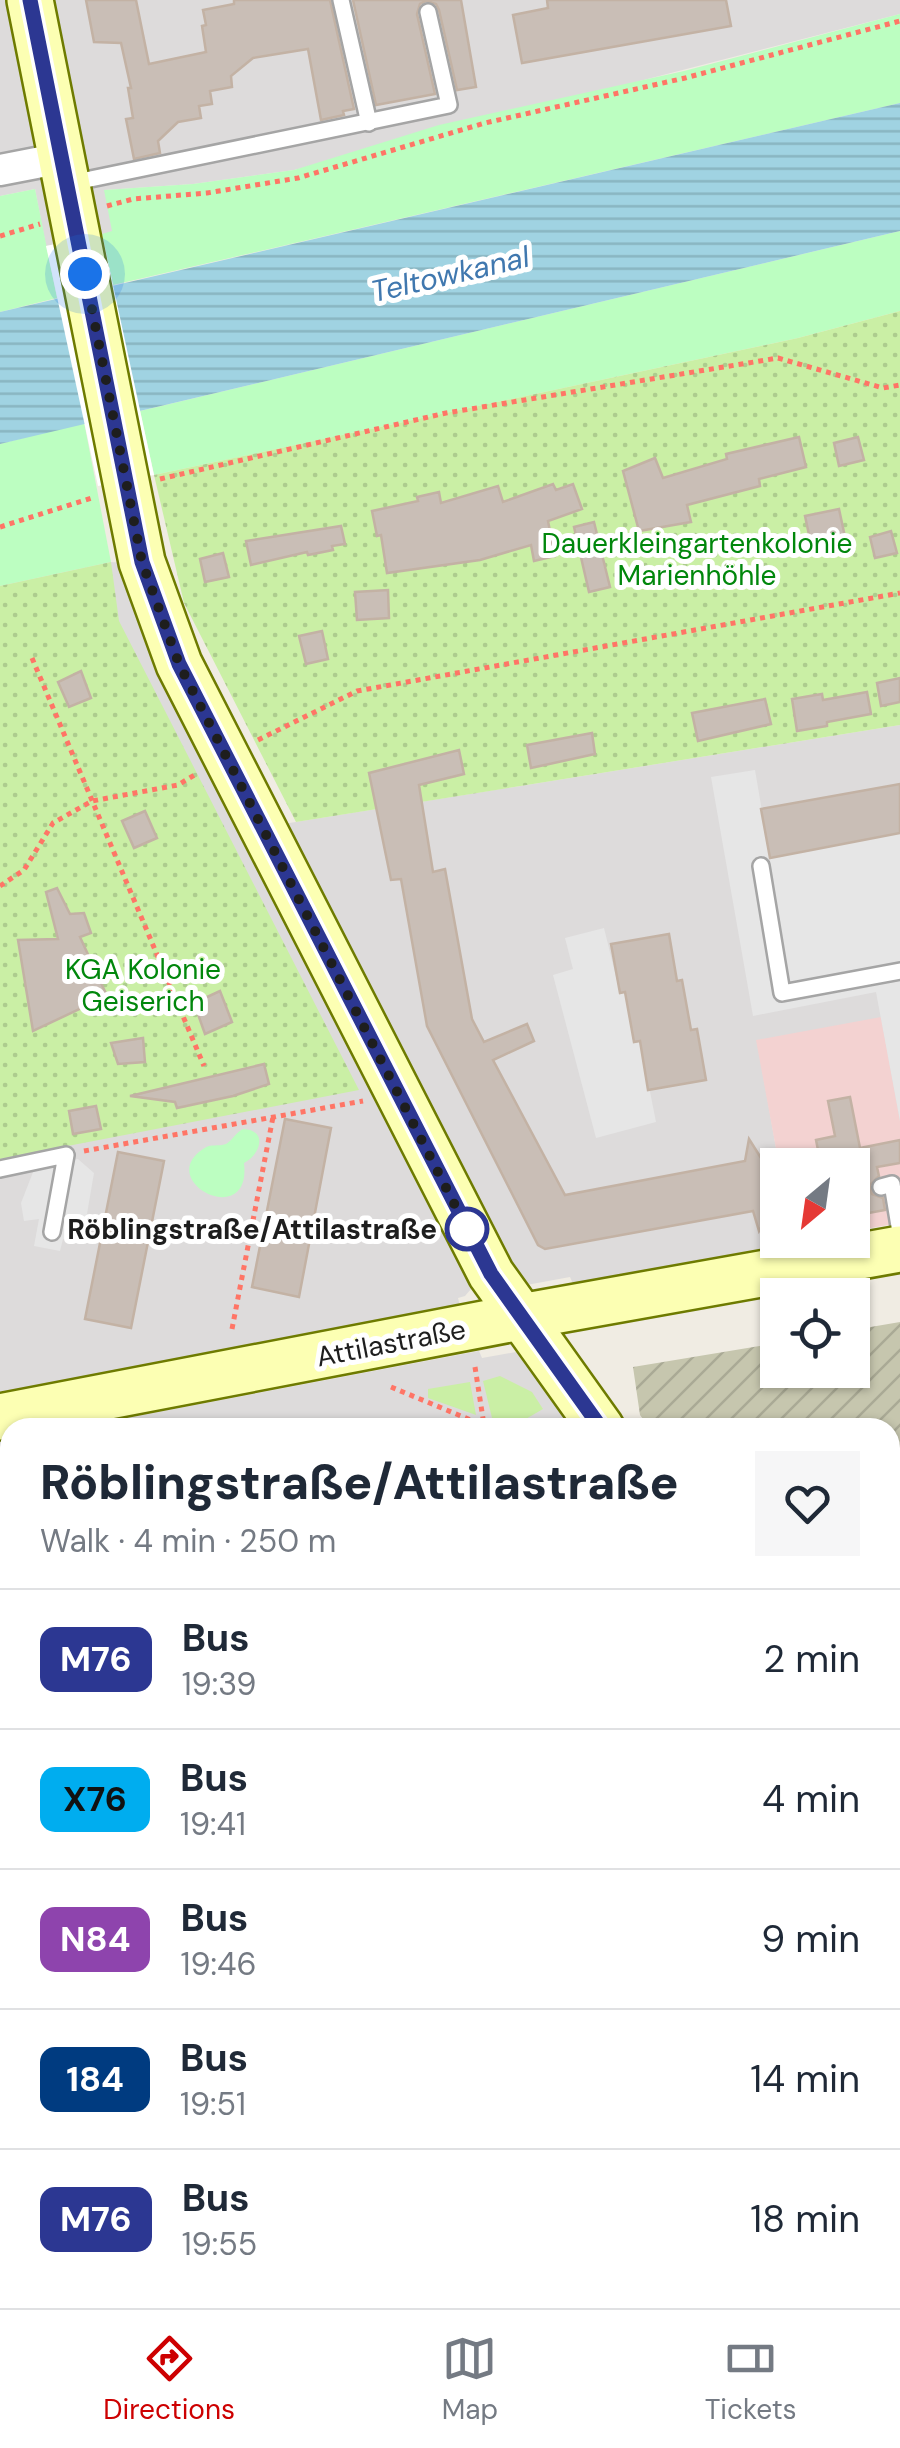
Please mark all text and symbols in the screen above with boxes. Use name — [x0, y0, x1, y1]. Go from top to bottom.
water label: Teltowkanal — [367, 237, 534, 311]
your location — [60, 249, 110, 299]
park label: Dauerkleingartenkolonie Marienhöhle — [542, 525, 852, 594]
park label: KGA Kolonie Geiserich — [65, 951, 221, 1020]
north arrow — [760, 1148, 870, 1258]
map controls — [760, 1148, 870, 1388]
marker: Röblingstraße/Attilastraße — [446, 1208, 488, 1250]
place label: Röblingstraße/Attilastraße — [67, 1211, 437, 1248]
button: locate — [760, 1278, 870, 1388]
street label: Attilastraße — [313, 1310, 469, 1376]
text: Röblingstraße/Attilastraße — [40, 1451, 679, 1514]
button: heart — [755, 1451, 860, 1556]
text: Walk · 4 min · 250 m — [40, 1520, 336, 1562]
text: Bus — [182, 1613, 250, 1663]
text: 2 min — [763, 1634, 860, 1684]
text: M76 — [60, 1636, 132, 1682]
text: 19:39 — [182, 1663, 256, 1705]
text: Bus — [180, 1753, 248, 1803]
text: 4 min — [762, 1774, 860, 1824]
text: X76 — [63, 1776, 127, 1822]
text: 19:41 — [180, 1803, 246, 1845]
text: Bus — [180, 1893, 248, 1943]
text: 9 min — [761, 1914, 860, 1964]
text: N84 — [60, 1916, 130, 1962]
text: 19:46 — [180, 1943, 257, 1985]
text: Bus — [180, 2033, 248, 2083]
text: 14 min — [750, 2054, 860, 2104]
text: 184 — [66, 2056, 124, 2102]
text: 19:51 — [180, 2083, 246, 2125]
text: Bus — [182, 2173, 250, 2223]
text: 18 min — [750, 2194, 860, 2244]
text: M76 — [60, 2196, 132, 2242]
text: 19:55 — [182, 2223, 257, 2265]
tab: Directions — [103, 2331, 235, 2428]
tab: Map — [442, 2331, 498, 2428]
tab: Tickets — [705, 2331, 797, 2428]

